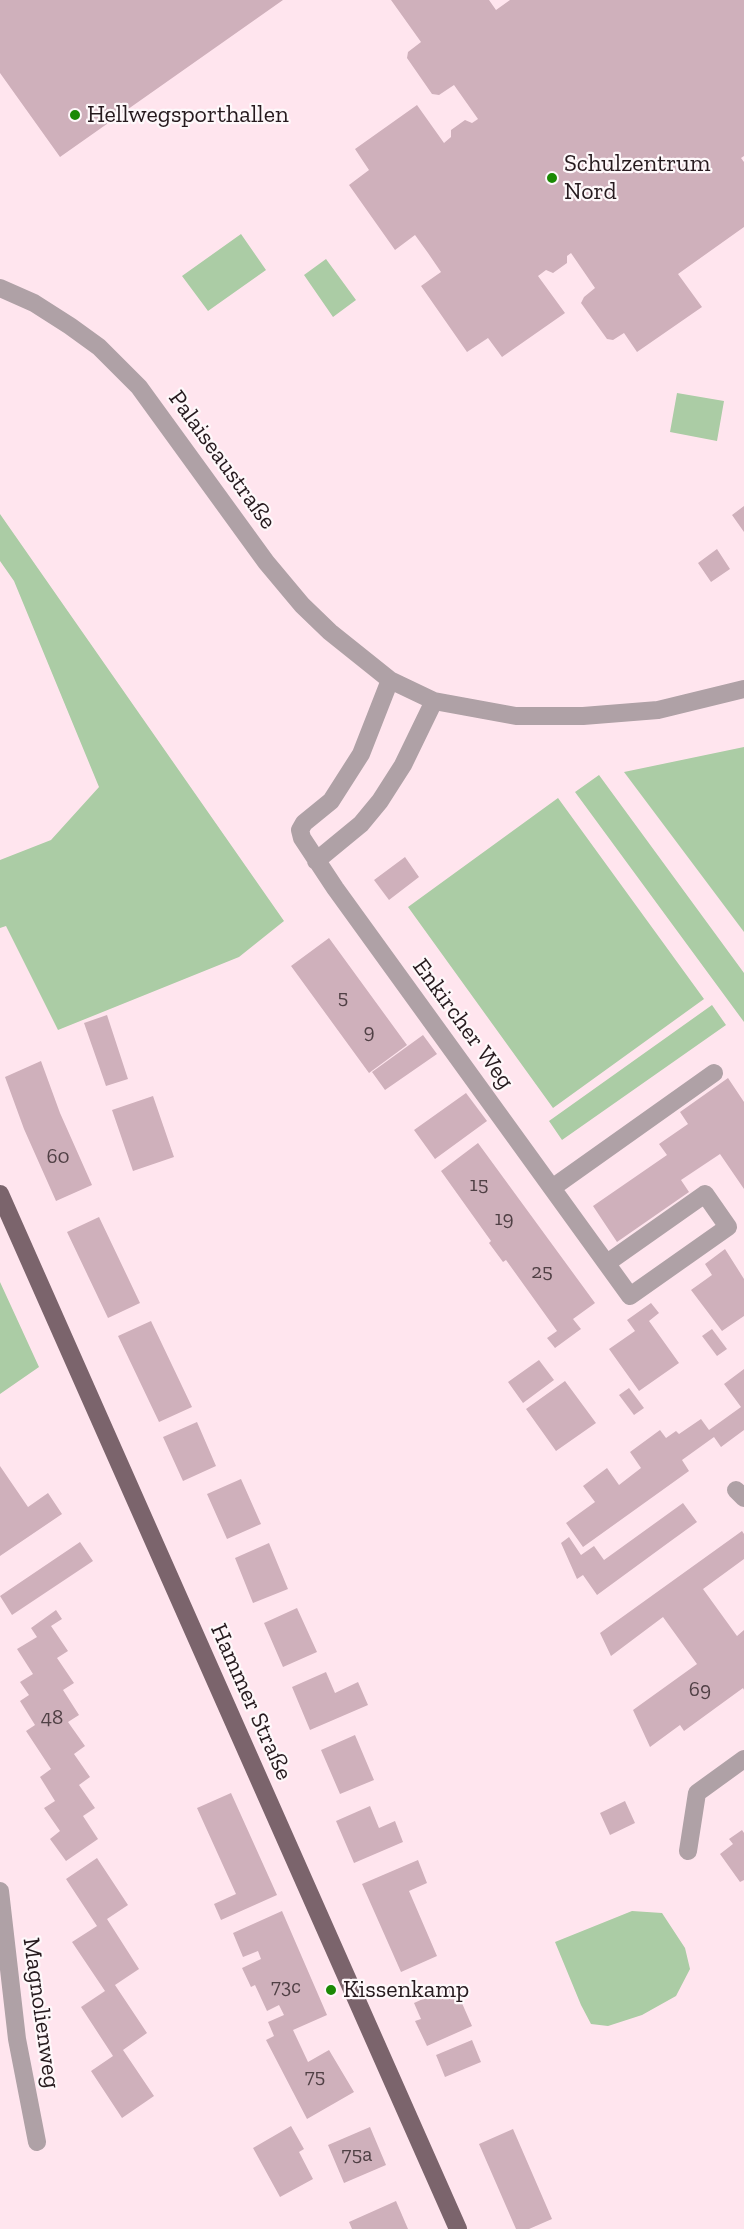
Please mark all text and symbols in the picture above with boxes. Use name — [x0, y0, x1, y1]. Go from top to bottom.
place label: Hellwegsporthallen — [87, 101, 289, 129]
marker: Hellwegsporthallen — [68, 108, 82, 122]
place label: Schulzentrum Nord — [564, 150, 710, 206]
marker: Schulzentrum Nord — [545, 171, 559, 185]
street label: Palaiseaustraße — [162, 385, 282, 535]
street label: Enkircher Weg — [406, 953, 520, 1095]
house number: 5 — [338, 985, 348, 1011]
house number: 9 — [363, 1019, 375, 1045]
house number: 60 — [46, 1144, 70, 1170]
house number: 15 — [470, 1172, 488, 1198]
house number: 19 — [494, 1206, 514, 1232]
house number: 25 — [531, 1259, 553, 1285]
street label: Hammer Straße — [204, 1619, 298, 1785]
house number: 69 — [689, 1677, 711, 1703]
house number: 48 — [41, 1705, 63, 1731]
street label: Magnolienweg — [16, 1936, 66, 2090]
house number: 73c — [271, 1974, 301, 2000]
place label: Kissenkamp — [343, 1976, 469, 2004]
marker: Kissenkamp — [324, 1983, 338, 1997]
house number: 75 — [305, 2064, 325, 2090]
house number: 75a — [342, 2142, 372, 2168]

